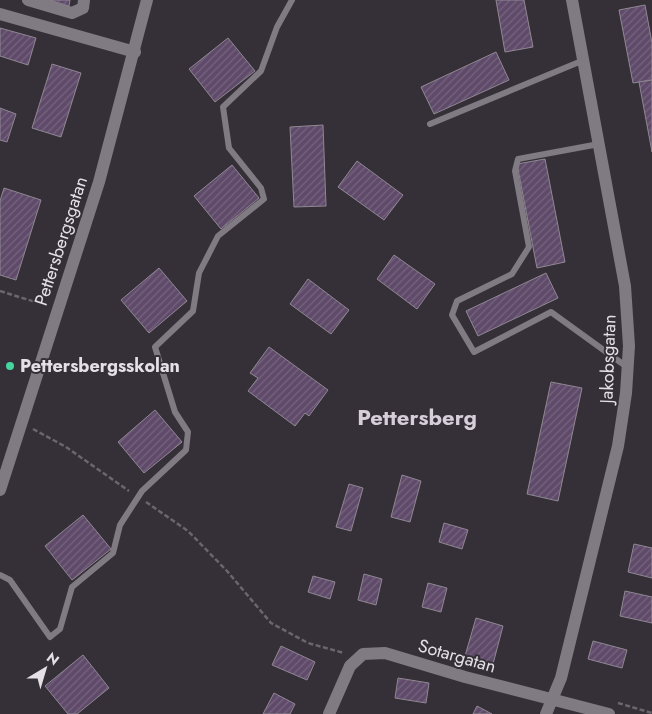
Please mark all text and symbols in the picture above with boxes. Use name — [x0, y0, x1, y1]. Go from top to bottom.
street label: Pettersbergsgatan — [28, 173, 94, 309]
street label: Jakobsgatan — [593, 314, 623, 406]
place label: Pettersbergsskolan — [20, 353, 180, 379]
marker: Pettersbergsskolan — [4, 360, 16, 372]
district label: Pettersberg — [357, 401, 477, 433]
street label: Sotargatan — [415, 632, 499, 680]
north arrow — [20, 644, 70, 694]
text: N — [42, 647, 64, 670]

